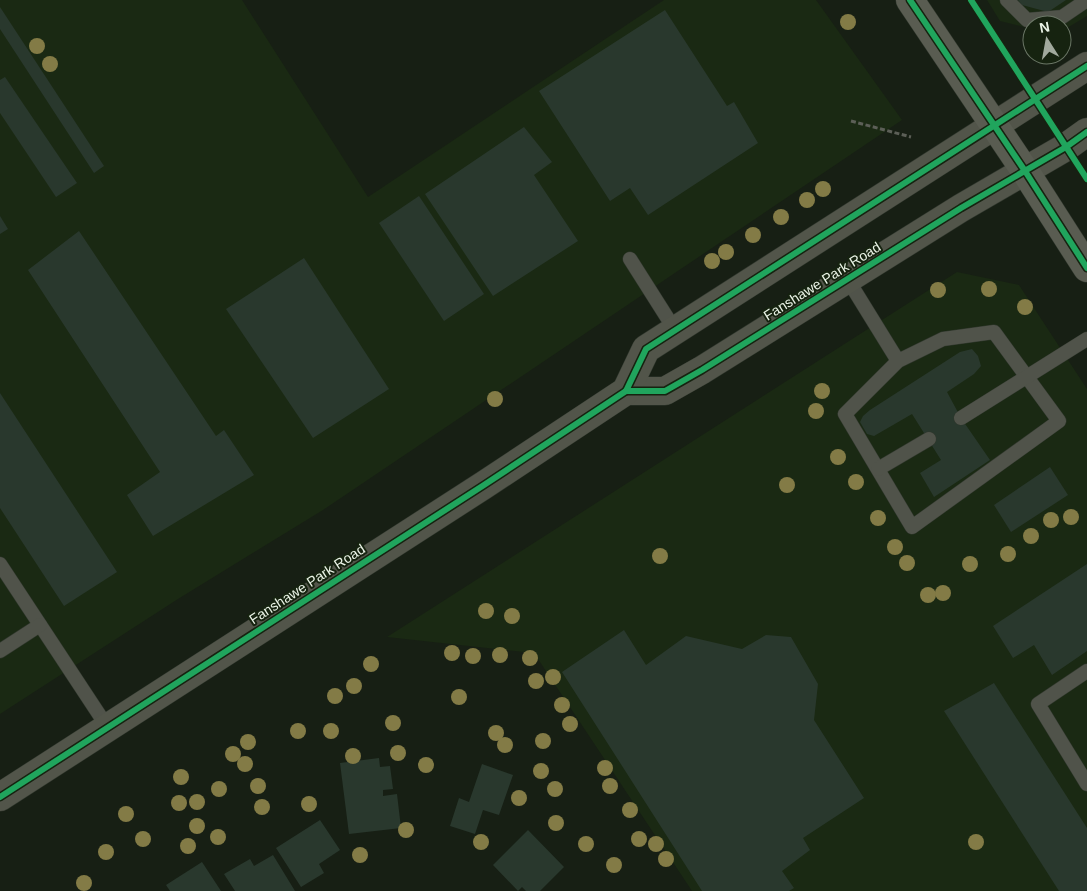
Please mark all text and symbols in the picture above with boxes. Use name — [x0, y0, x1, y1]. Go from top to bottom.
north arrow — [1022, 15, 1072, 65]
text: N — [1038, 18, 1051, 36]
street label: Fanshawe Park Road — [761, 239, 883, 323]
street label: Fanshawe Park Road — [246, 541, 368, 627]

